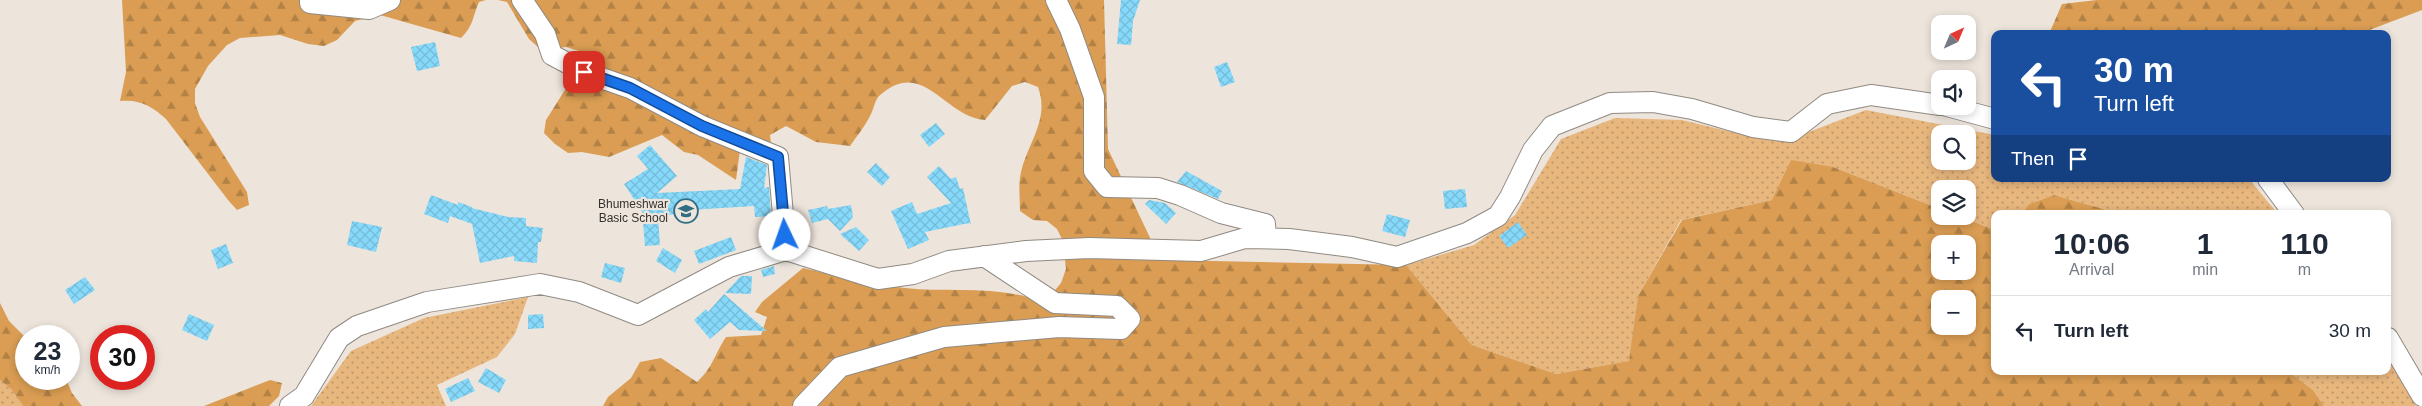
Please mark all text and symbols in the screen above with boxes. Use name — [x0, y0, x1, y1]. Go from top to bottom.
north arrow — [1931, 15, 1976, 60]
map controls — [1931, 15, 1976, 335]
icon: left — [2011, 50, 2076, 115]
text: 30 m — [2094, 50, 2174, 89]
pin — [563, 51, 605, 93]
icon: arrive — [570, 58, 598, 86]
button: sound — [1931, 70, 1976, 115]
text: Turn left — [2094, 91, 2174, 116]
button: search — [1931, 125, 1976, 170]
icon: arrive — [2064, 145, 2092, 173]
text: Then — [2011, 148, 2054, 169]
button: layers — [1931, 180, 1976, 225]
place label: Bhumeshwar Basic School — [598, 197, 668, 225]
school or university icon: Bhumeshwar Basic School — [673, 198, 699, 224]
position arrow — [758, 208, 810, 260]
text: 10:06 — [2053, 227, 2130, 260]
text: 1 — [2197, 227, 2214, 260]
text: 110 — [2280, 227, 2329, 260]
button: + — [1931, 235, 1976, 280]
text: Arrival — [2069, 261, 2114, 278]
text: min — [2192, 261, 2218, 278]
text: m — [2298, 261, 2311, 278]
button: − — [1931, 290, 1976, 335]
icon: left — [2011, 317, 2039, 345]
text: Turn left — [2054, 320, 2129, 341]
text: 30 m — [2329, 320, 2371, 341]
speed limit sign: 30 — [90, 325, 155, 390]
text: 23 — [34, 337, 61, 365]
text: km/h — [34, 363, 61, 377]

